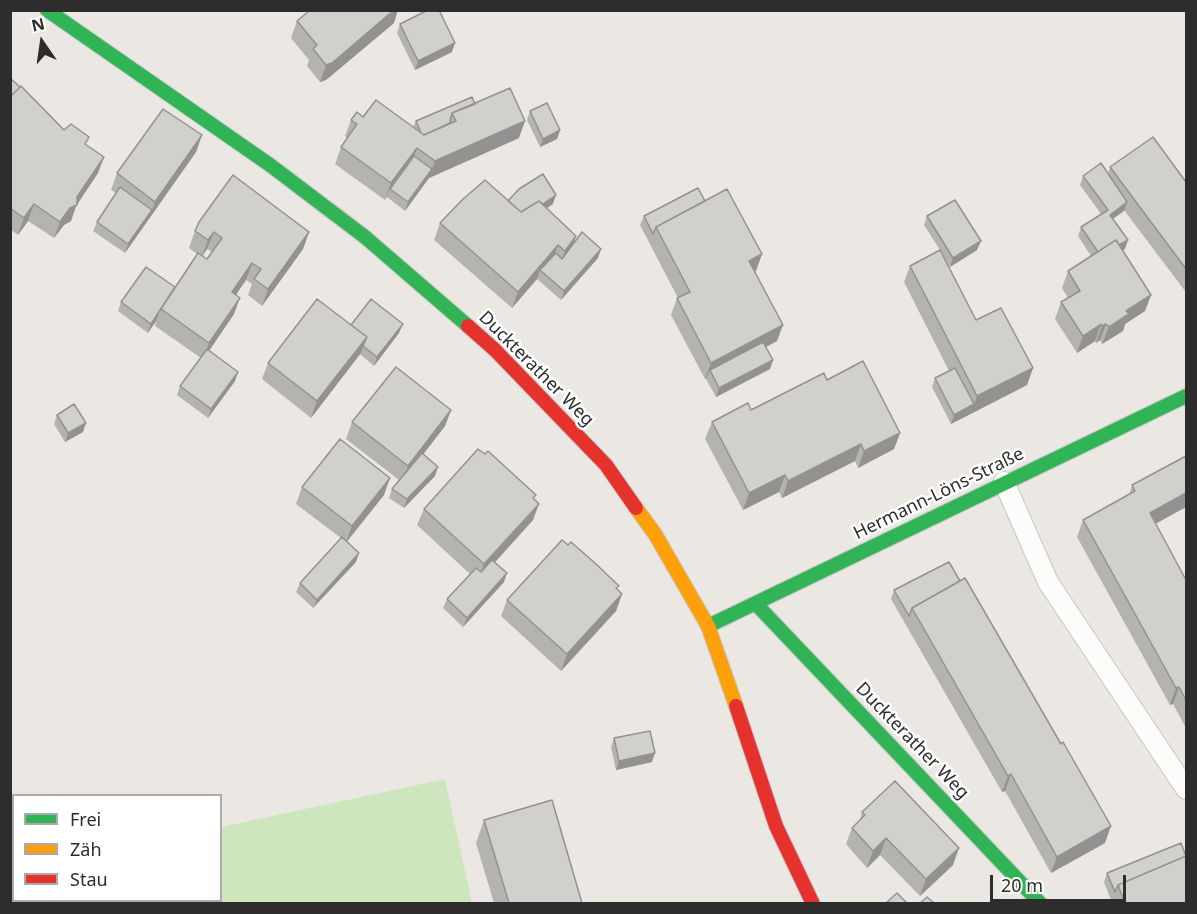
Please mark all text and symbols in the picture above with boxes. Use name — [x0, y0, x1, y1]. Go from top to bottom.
north arrow — [12, 12, 72, 72]
text: N — [29, 12, 47, 37]
street label: Duckterather Weg — [474, 307, 598, 431]
street label: Hermann-Löns-Straße — [850, 443, 1028, 545]
street label: Duckterather Weg — [851, 678, 973, 804]
legend — [12, 794, 222, 902]
text: Frei — [70, 807, 101, 831]
text: Zäh — [70, 837, 102, 861]
scale bar — [993, 863, 1130, 901]
text: Stau — [70, 867, 108, 891]
text: 20 m — [1001, 873, 1043, 897]

